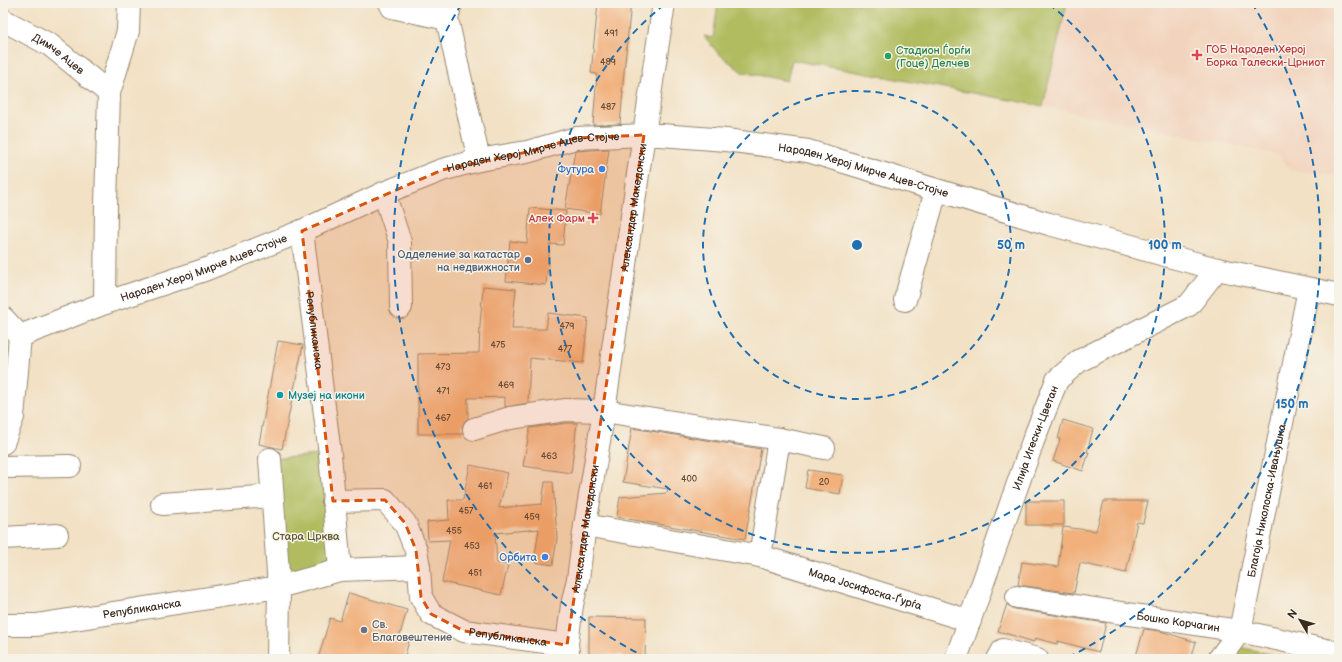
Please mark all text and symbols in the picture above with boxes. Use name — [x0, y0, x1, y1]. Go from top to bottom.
house number: 491 — [604, 28, 618, 39]
street label: Димче Ацев — [30, 30, 87, 77]
place label: Стадион Ѓорѓи (Гоце) Делчев — [896, 43, 971, 70]
place label: ГОБ Народен Херој Борка Талески-Црниот — [1206, 43, 1325, 69]
marker: ГОБ Народен Херој Борка Талески-Црниот — [1191, 49, 1203, 61]
marker: Стадион Ѓорѓи (Гоце) Делчев — [883, 51, 893, 61]
house number: 489 — [600, 57, 616, 68]
house number: 487 — [600, 102, 616, 113]
street label: Народен Херој Мирче Ацев-Стојче — [445, 130, 620, 175]
street label: Народен Херој Мирче Ацев-Стојче — [777, 141, 950, 200]
street label: Александар Македонски — [617, 142, 649, 273]
place label: Футура — [558, 163, 594, 176]
marker: Футура — [597, 164, 607, 174]
place label: Алек Фарм — [528, 212, 585, 225]
marker: Алек Фарм — [588, 213, 598, 223]
street label: Народен Херој Мирче Ацев-Стојче — [119, 231, 289, 304]
centre of rings — [850, 238, 864, 252]
text: 50 m — [997, 238, 1025, 253]
text: 100 m — [1148, 238, 1182, 253]
place label: Одделение за катастар на недвижности — [397, 248, 521, 274]
marker: Одделение за катастар на недвижности — [523, 255, 533, 265]
street label: Републиканска — [303, 290, 326, 371]
house number: 479 — [559, 321, 575, 332]
house number: 475 — [490, 340, 506, 351]
house number: 477 — [558, 344, 573, 355]
house number: 473 — [435, 362, 451, 373]
house number: 469 — [498, 380, 514, 391]
street label: Илија Игески-Цветан — [1010, 384, 1061, 492]
house number: 471 — [436, 386, 450, 397]
place label: Музеј на икони — [288, 389, 365, 402]
marker: Музеј на икони — [275, 390, 285, 400]
text: 150 m — [1276, 397, 1308, 412]
house number: 467 — [435, 413, 451, 424]
street label: Благоја Николоска-Ивањушка — [1244, 422, 1288, 579]
house number: 463 — [541, 451, 558, 462]
street label: Александар Македонски — [568, 464, 601, 595]
house number: 400 — [681, 474, 697, 485]
house number: 20 — [819, 477, 829, 488]
house number: 461 — [478, 481, 492, 492]
house number: 457 — [458, 506, 474, 517]
house number: 459 — [524, 512, 540, 523]
house number: 455 — [446, 526, 462, 537]
park label: Стара Црква — [272, 530, 340, 543]
house number: 453 — [464, 541, 481, 552]
place label: Орбита — [499, 551, 537, 564]
marker: Орбита — [540, 552, 550, 562]
street label: Мара Јосифоска-Ѓурѓа — [807, 565, 924, 612]
house number: 451 — [468, 568, 482, 579]
street label: Републиканска — [102, 596, 182, 621]
north arrow — [1280, 600, 1320, 640]
text: N — [1285, 607, 1300, 621]
street label: Бошко Корчагин — [1136, 609, 1221, 634]
place label: Св. Благовештение — [372, 618, 452, 644]
marker: Св. Благовештение — [359, 625, 369, 635]
street label: Републиканска — [468, 625, 548, 649]

